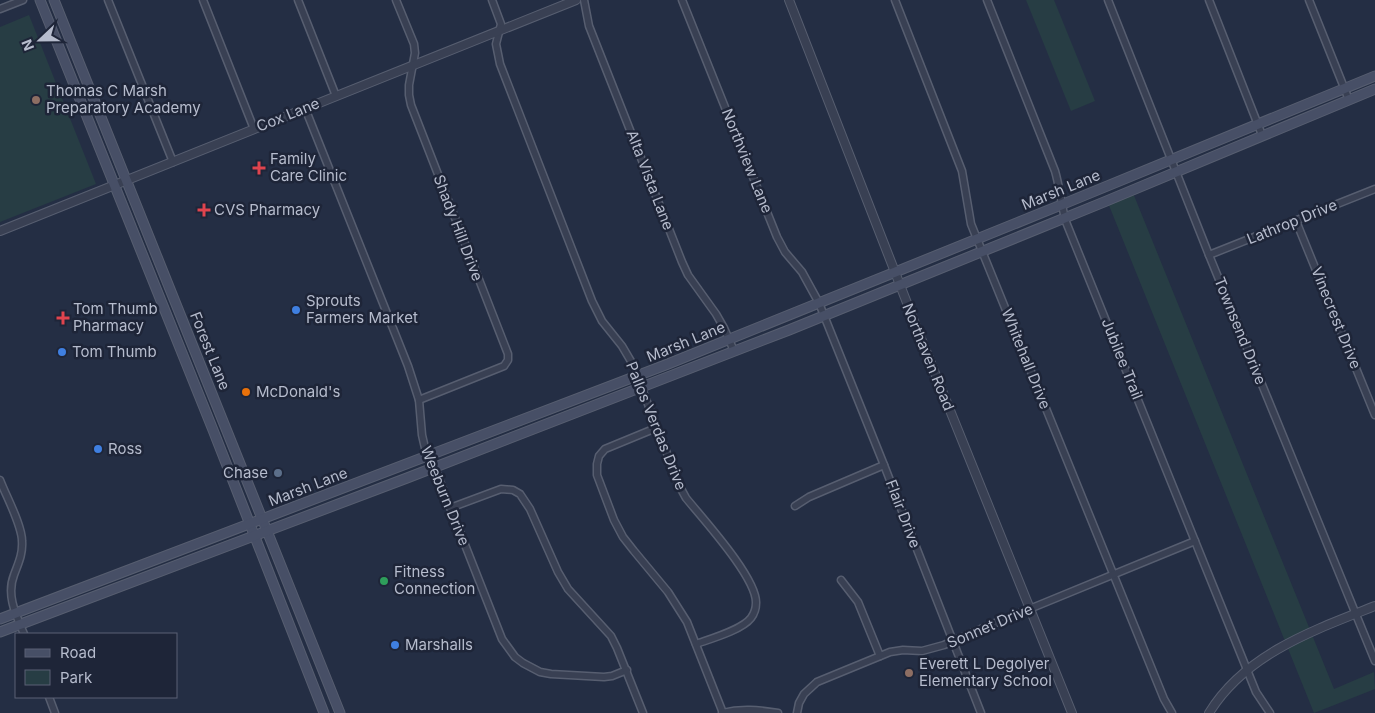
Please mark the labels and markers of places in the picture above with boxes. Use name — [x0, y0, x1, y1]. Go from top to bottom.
place label: Thomas C Marsh Preparatory Academy — [46, 81, 201, 117]
marker: Thomas C Marsh Preparatory Academy — [30, 94, 42, 106]
place label: Family Care Clinic — [270, 149, 347, 185]
marker: Family Care Clinic — [252, 161, 266, 175]
place label: CVS Pharmacy — [214, 200, 321, 219]
marker: CVS Pharmacy — [198, 204, 210, 216]
place label: Sprouts Farmers Market — [306, 291, 418, 327]
place label: Tom Thumb Pharmacy — [73, 299, 158, 335]
marker: Sprouts Farmers Market — [290, 304, 302, 316]
marker: Tom Thumb Pharmacy — [57, 312, 69, 324]
place label: Tom Thumb — [72, 342, 157, 361]
marker: Tom Thumb — [56, 346, 68, 358]
place label: McDonald's — [256, 382, 341, 401]
marker: McDonald's — [240, 386, 252, 398]
place label: Ross — [108, 439, 142, 458]
marker: Ross — [92, 443, 104, 455]
place label: Chase — [223, 463, 268, 482]
marker: Chase — [272, 467, 284, 479]
place label: Fitness Connection — [394, 562, 475, 598]
marker: Fitness Connection — [378, 575, 390, 587]
place label: Marshalls — [405, 635, 473, 654]
marker: Marshalls — [389, 639, 401, 651]
place label: Everett L Degolyer Elementary School — [919, 654, 1052, 690]
marker: Everett L Degolyer Elementary School — [903, 667, 915, 679]

